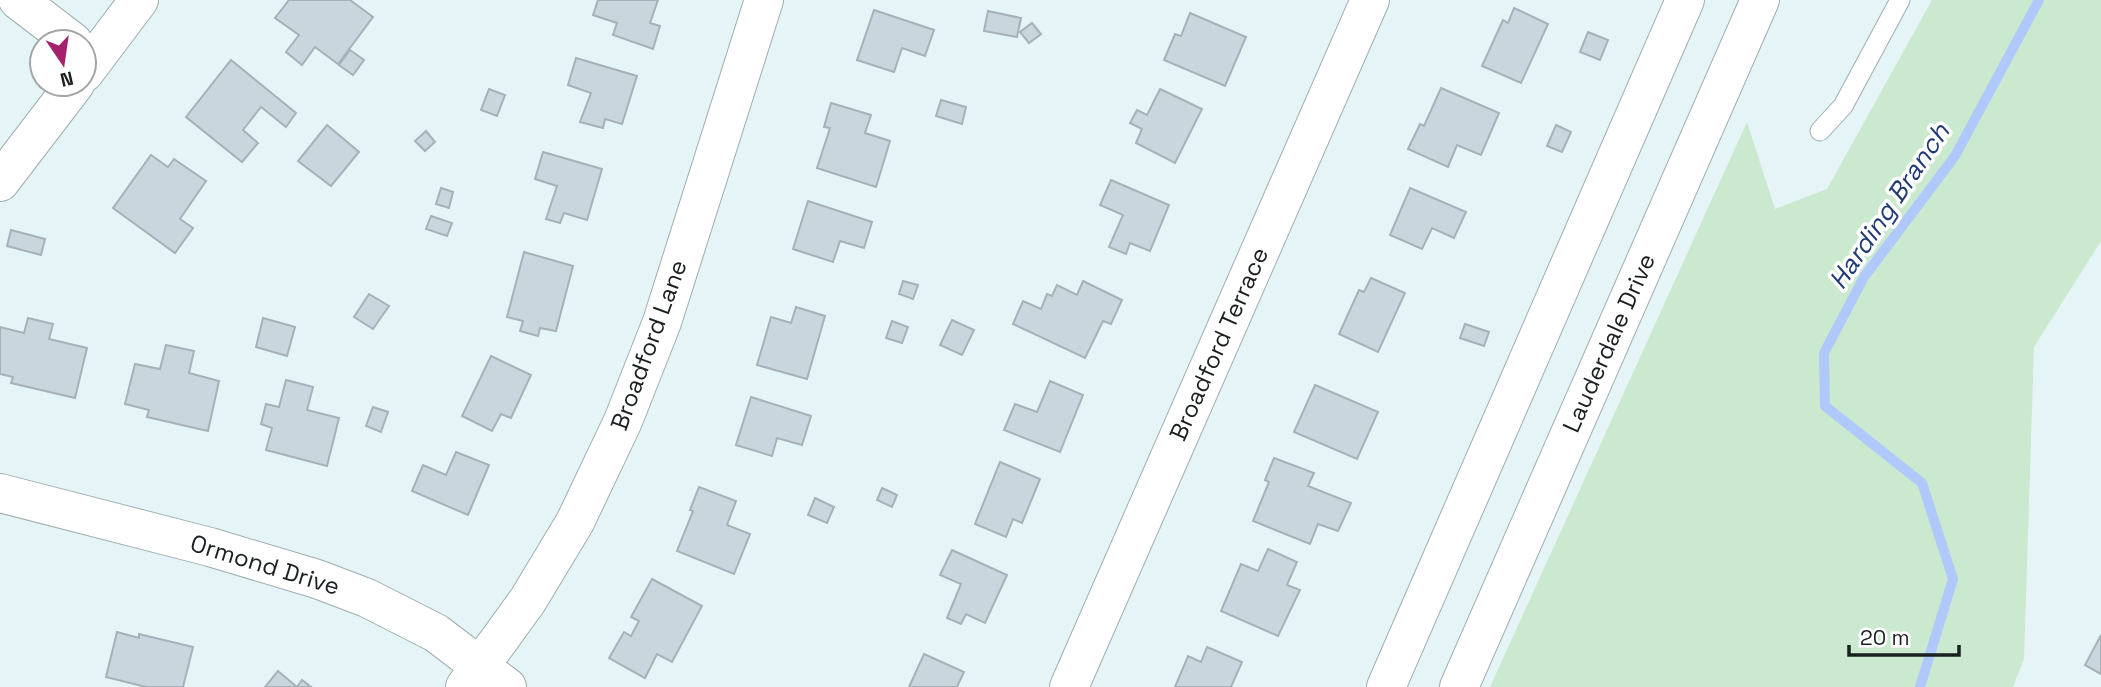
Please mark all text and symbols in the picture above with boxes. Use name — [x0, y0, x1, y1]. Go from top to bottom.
north arrow — [28, 28, 98, 98]
text: N — [58, 65, 76, 93]
water label: Harding Branch — [1821, 116, 1958, 295]
street label: Broadford Terrace — [1162, 242, 1275, 445]
street label: Lauderdale Drive — [1555, 249, 1662, 437]
street label: Broadford Lane — [603, 255, 694, 434]
street label: Ormond Drive — [187, 527, 344, 602]
scale bar — [1849, 614, 1959, 658]
text: 20 m — [1860, 624, 1910, 651]

